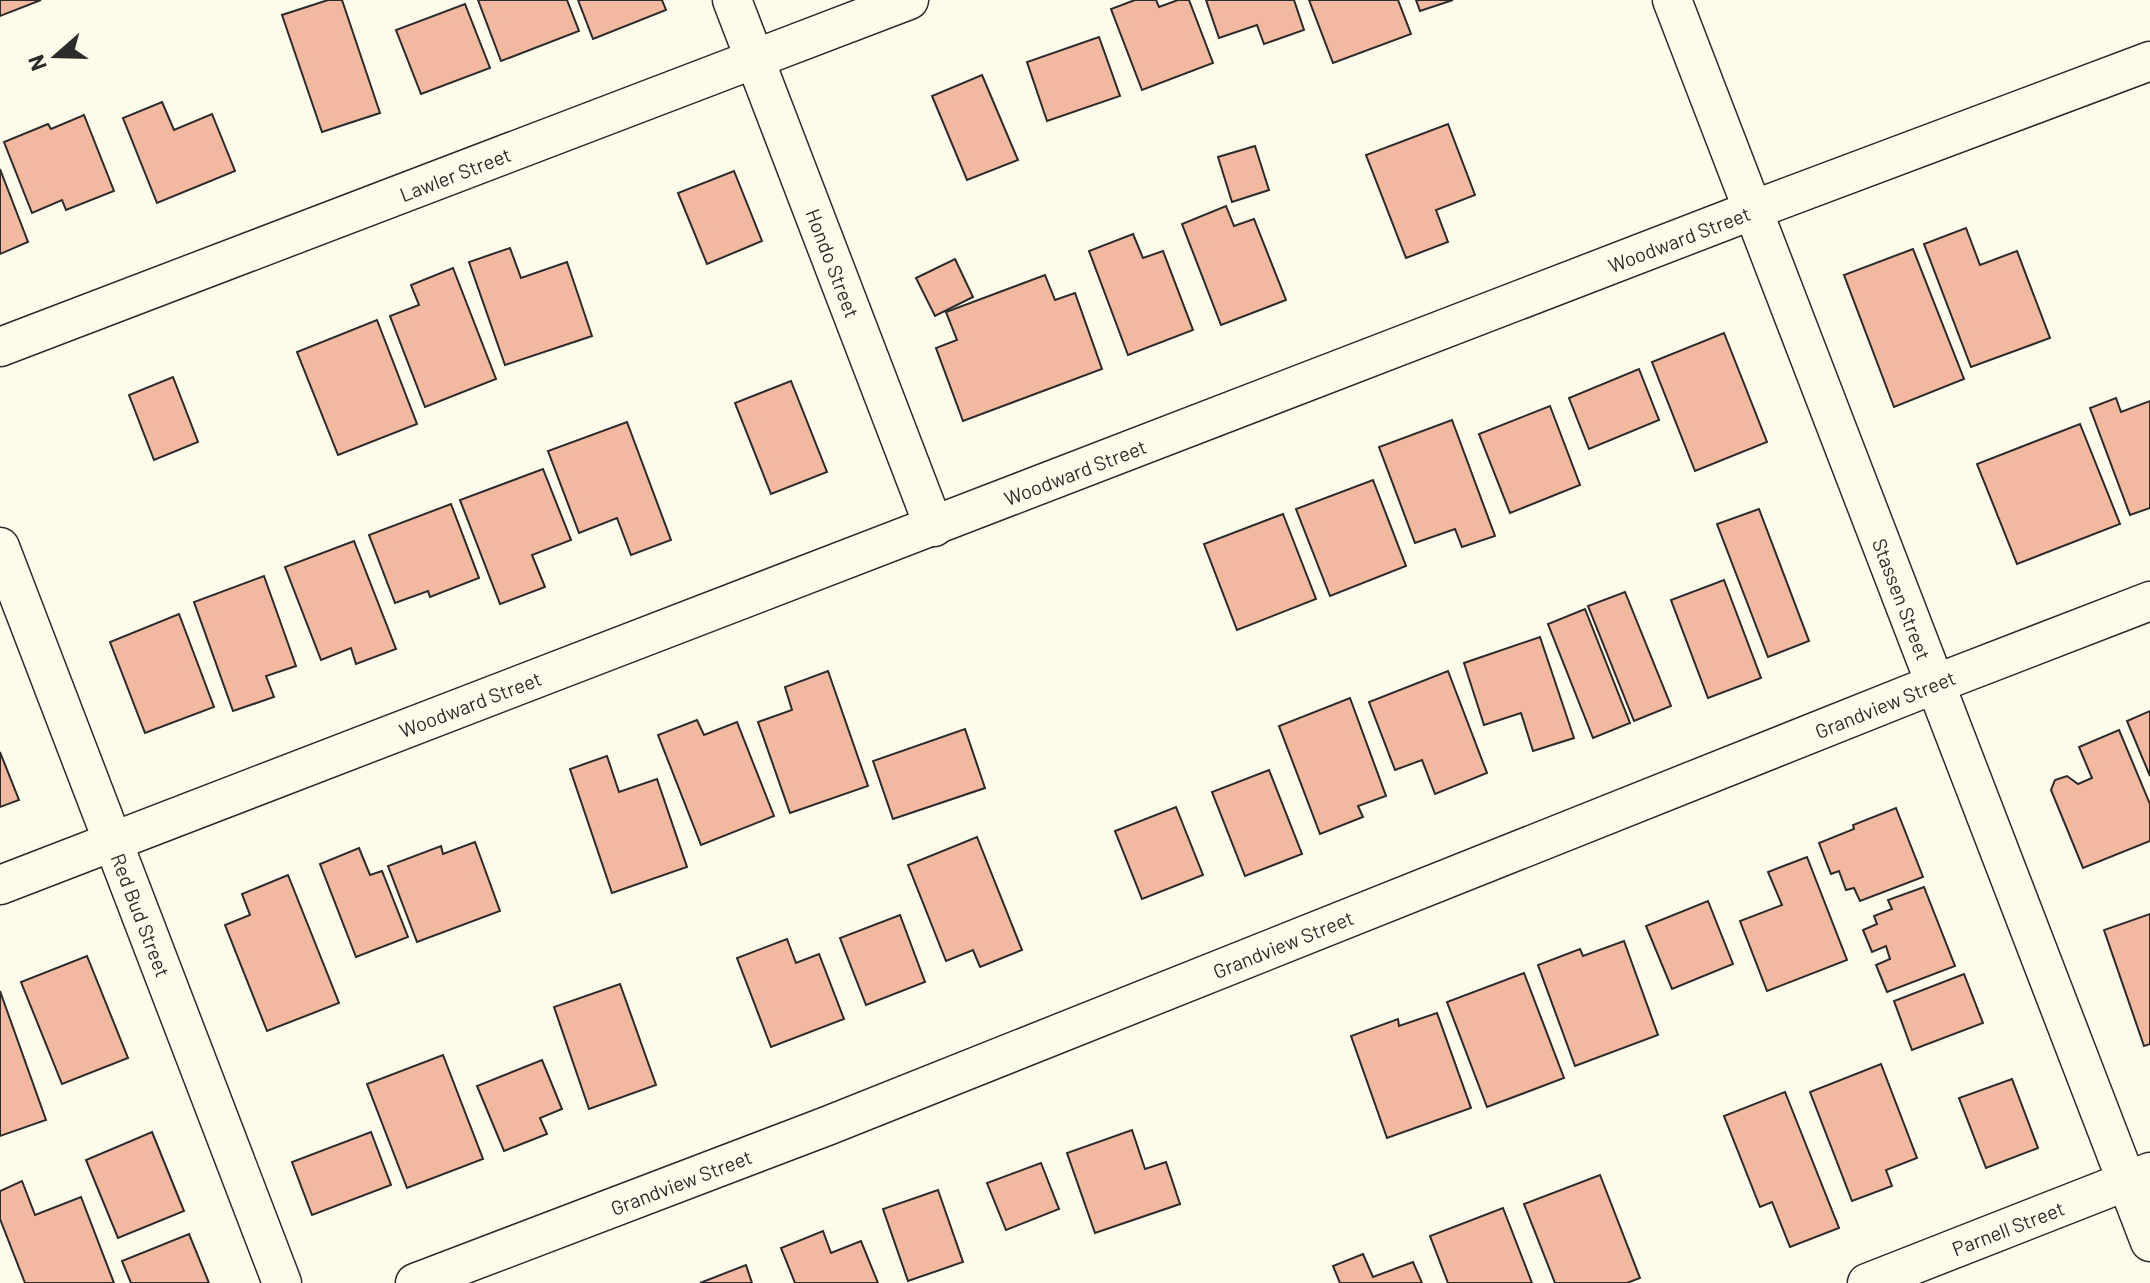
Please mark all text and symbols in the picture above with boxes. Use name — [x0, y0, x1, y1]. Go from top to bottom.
north arrow — [16, 16, 96, 96]
text: N — [22, 52, 51, 75]
street label: Lawler Street — [396, 142, 514, 206]
street label: Woodward Street — [1604, 201, 1754, 277]
street label: Hondo Street — [801, 205, 865, 321]
street label: Woodward Street — [1000, 434, 1150, 510]
street label: Stassen Street — [1868, 535, 1936, 663]
street label: Grandview Street — [1811, 665, 1959, 743]
street label: Woodward Street — [395, 666, 545, 742]
street label: Red Bud Street — [106, 850, 176, 980]
street label: Grandview Street — [1209, 905, 1357, 983]
street label: Grandview Street — [607, 1144, 755, 1220]
street label: Parnell Street — [1948, 1196, 2068, 1260]

